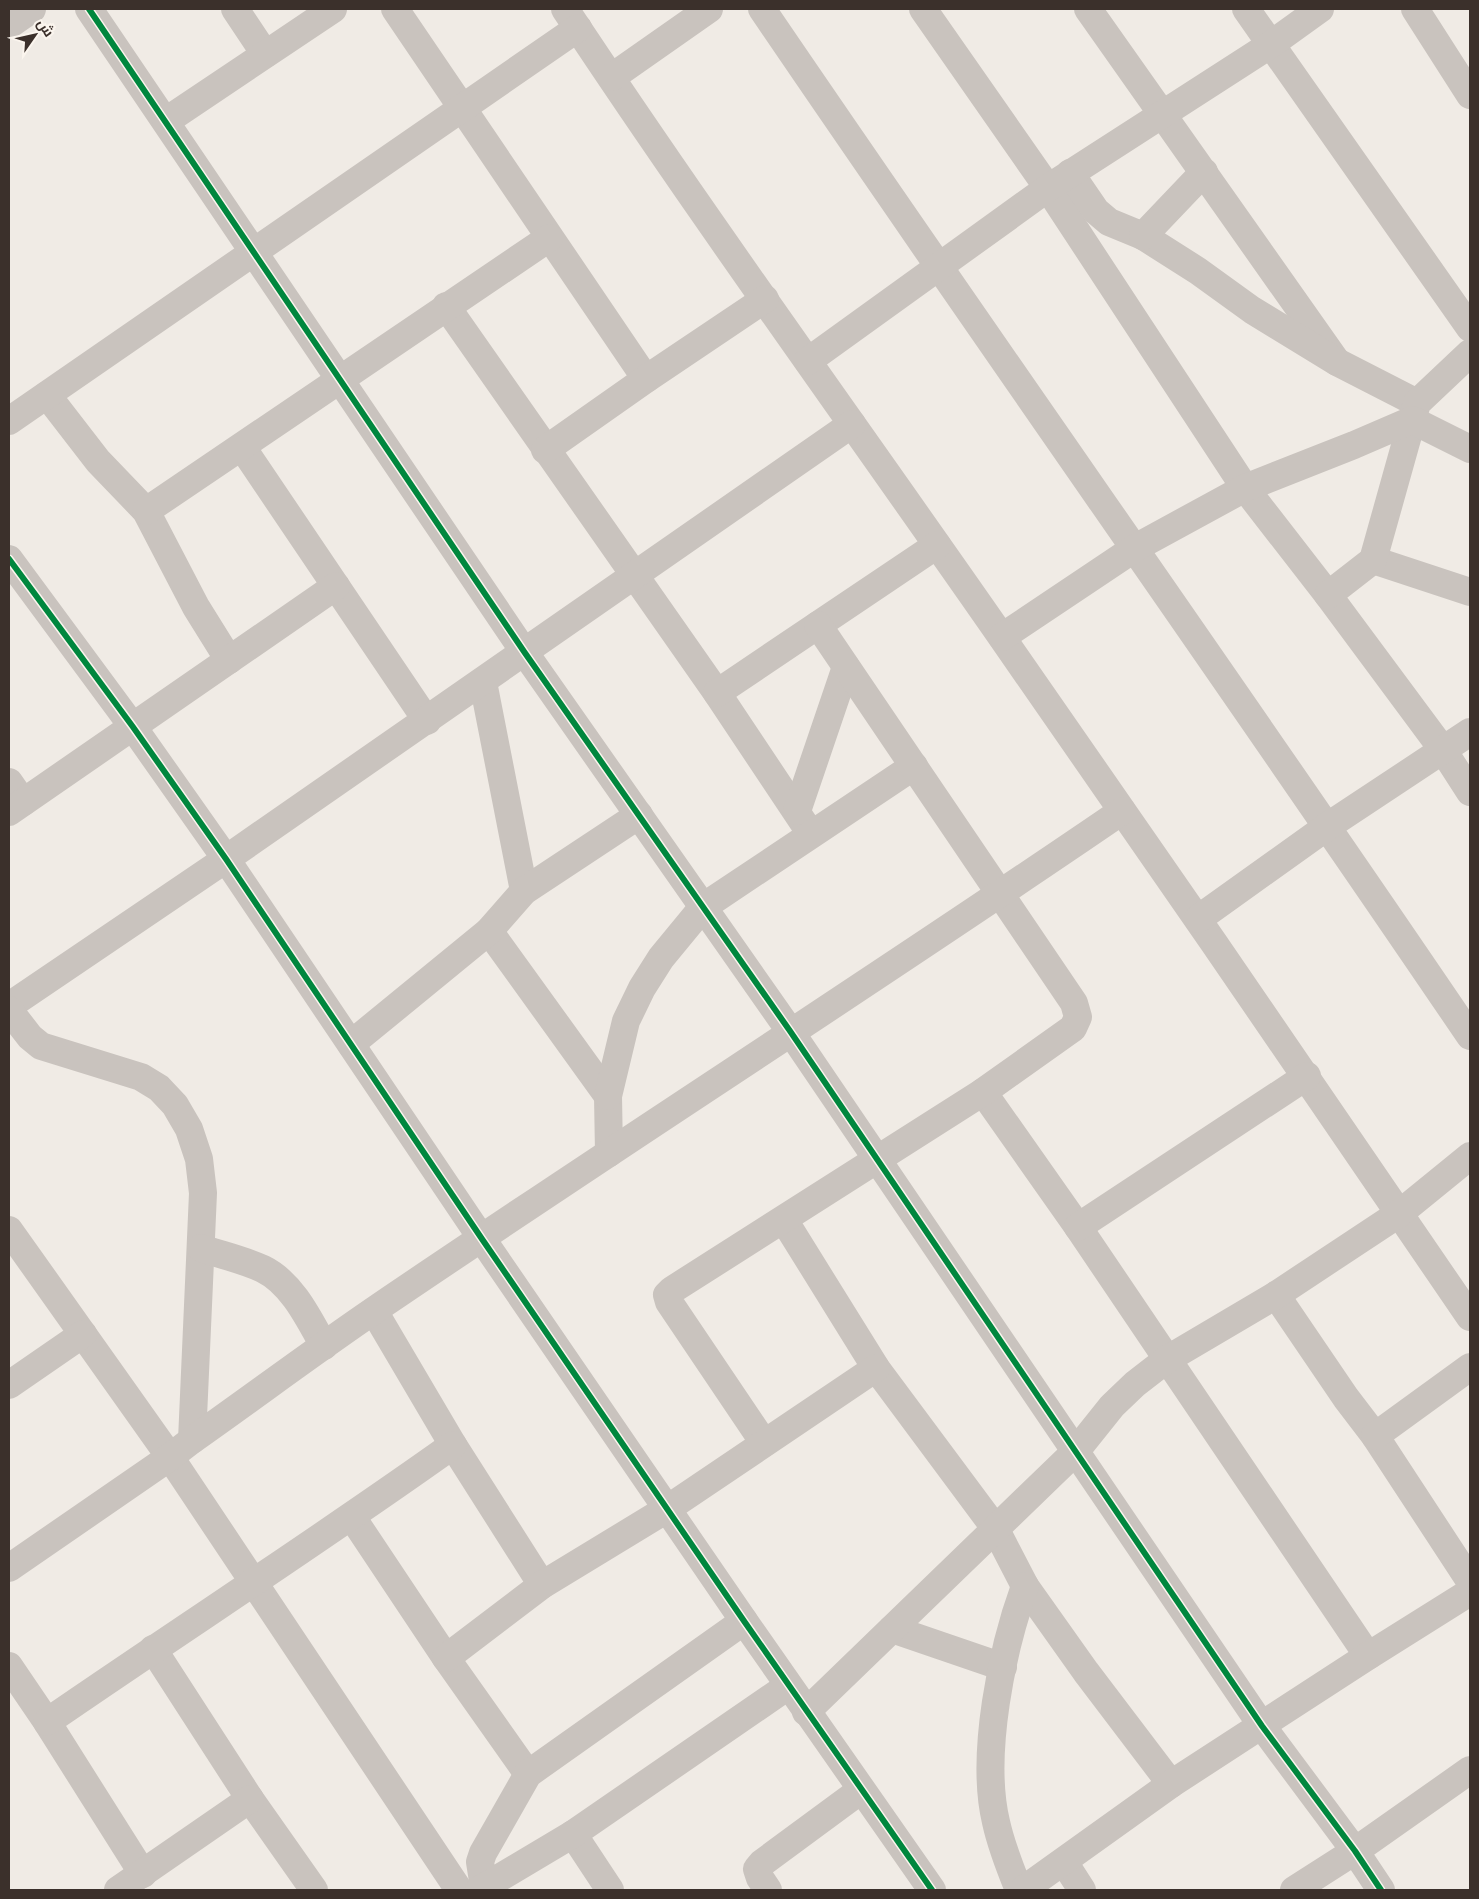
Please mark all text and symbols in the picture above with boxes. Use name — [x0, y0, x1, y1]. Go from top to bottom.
north arrow — [10, 10, 60, 60]
text: ش — [33, 16, 57, 40]

